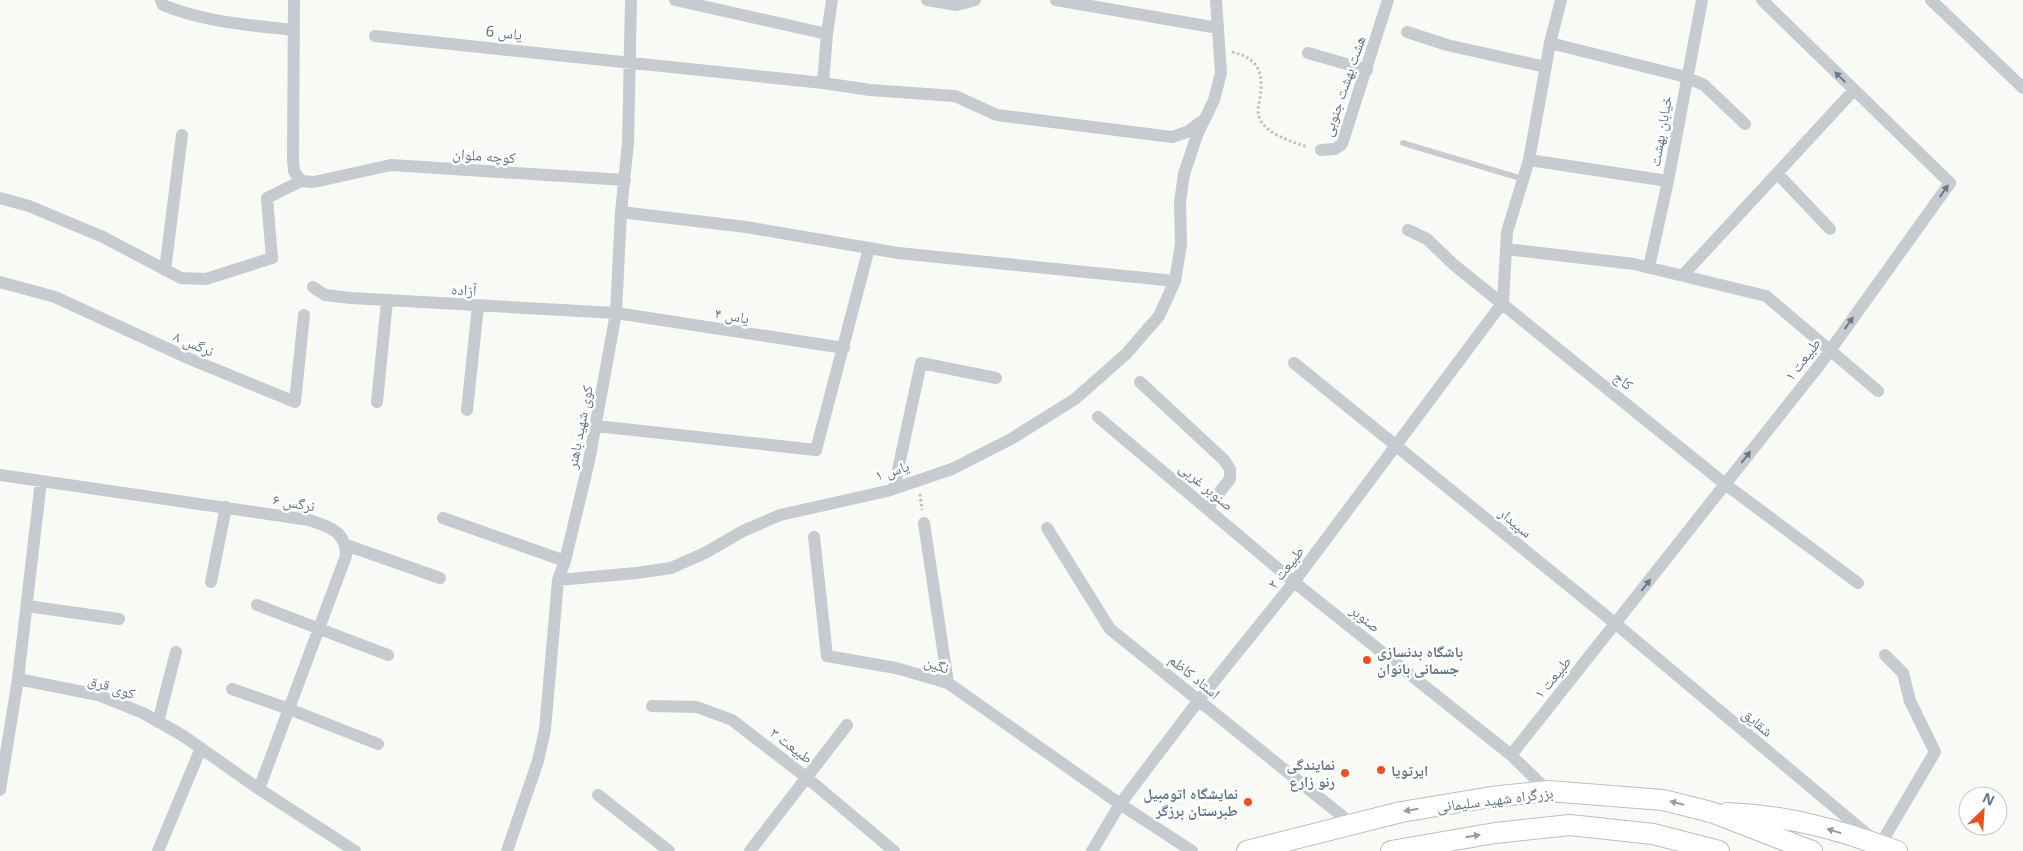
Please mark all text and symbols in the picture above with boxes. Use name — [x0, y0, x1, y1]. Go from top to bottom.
street label: یاس 6 — [485, 20, 524, 45]
street label: هشت بهشت جنوبی — [1316, 33, 1370, 139]
one-way arrow — [1834, 71, 1846, 83]
street label: خیابان بهشت — [1644, 94, 1677, 168]
street label: کوچه ملوان — [452, 143, 516, 168]
one-way arrow — [1939, 184, 1949, 198]
street label: آزاده — [451, 278, 478, 300]
street label: یاس ۴ — [713, 302, 751, 329]
one-way arrow — [1844, 317, 1854, 330]
street label: نرگس ۸ — [170, 326, 217, 361]
street label: طبیعت ۱ — [1779, 333, 1825, 385]
street label: کاج — [1609, 366, 1638, 395]
street label: کوی شهید باهنر — [561, 384, 598, 472]
one-way arrow — [1741, 451, 1752, 464]
street label: یاس ۱ — [872, 455, 912, 486]
street label: صنوبر غربی — [1175, 457, 1238, 515]
street label: نرگس ۶ — [271, 488, 317, 517]
street label: سپیدار — [1494, 502, 1537, 542]
street label: طبیعت ۲ — [1262, 542, 1308, 592]
one-way arrow — [1641, 578, 1651, 592]
street label: صنوبر — [1346, 599, 1385, 636]
place label: باشگاه بدنسازی جسمانی بانوان — [1377, 641, 1463, 678]
street label: استاد کاظم — [1165, 649, 1225, 704]
street label: نگین — [922, 650, 952, 679]
street label: طبیعت ۱ — [1529, 652, 1575, 702]
marker: باشگاه بدنسازی جسمانی بانوان — [1361, 654, 1373, 666]
street label: کوی قرق — [86, 669, 138, 704]
street label: شقایق — [1738, 703, 1778, 742]
street label: طبیعت ٣ — [766, 722, 818, 768]
place label: نمایندگی رنو زارع — [1287, 754, 1335, 792]
place label: ایرتویا — [1391, 760, 1428, 780]
marker: ایرتویا — [1375, 764, 1387, 776]
marker: نمایندگی رنو زارع — [1339, 767, 1351, 779]
street label: بزرگراه شهید سلیمانی — [1436, 782, 1555, 817]
place label: نمایشگاه اتومبیل طبرستان برزگر — [1143, 783, 1238, 820]
north arrow — [1958, 786, 2008, 836]
text: N — [1980, 788, 1998, 810]
marker: نمایشگاه اتومبیل طبرستان برزگر — [1242, 796, 1254, 808]
one-way arrow — [1669, 799, 1684, 807]
one-way arrow — [1403, 806, 1419, 814]
one-way arrow — [1826, 826, 1841, 834]
one-way arrow — [1466, 832, 1482, 840]

